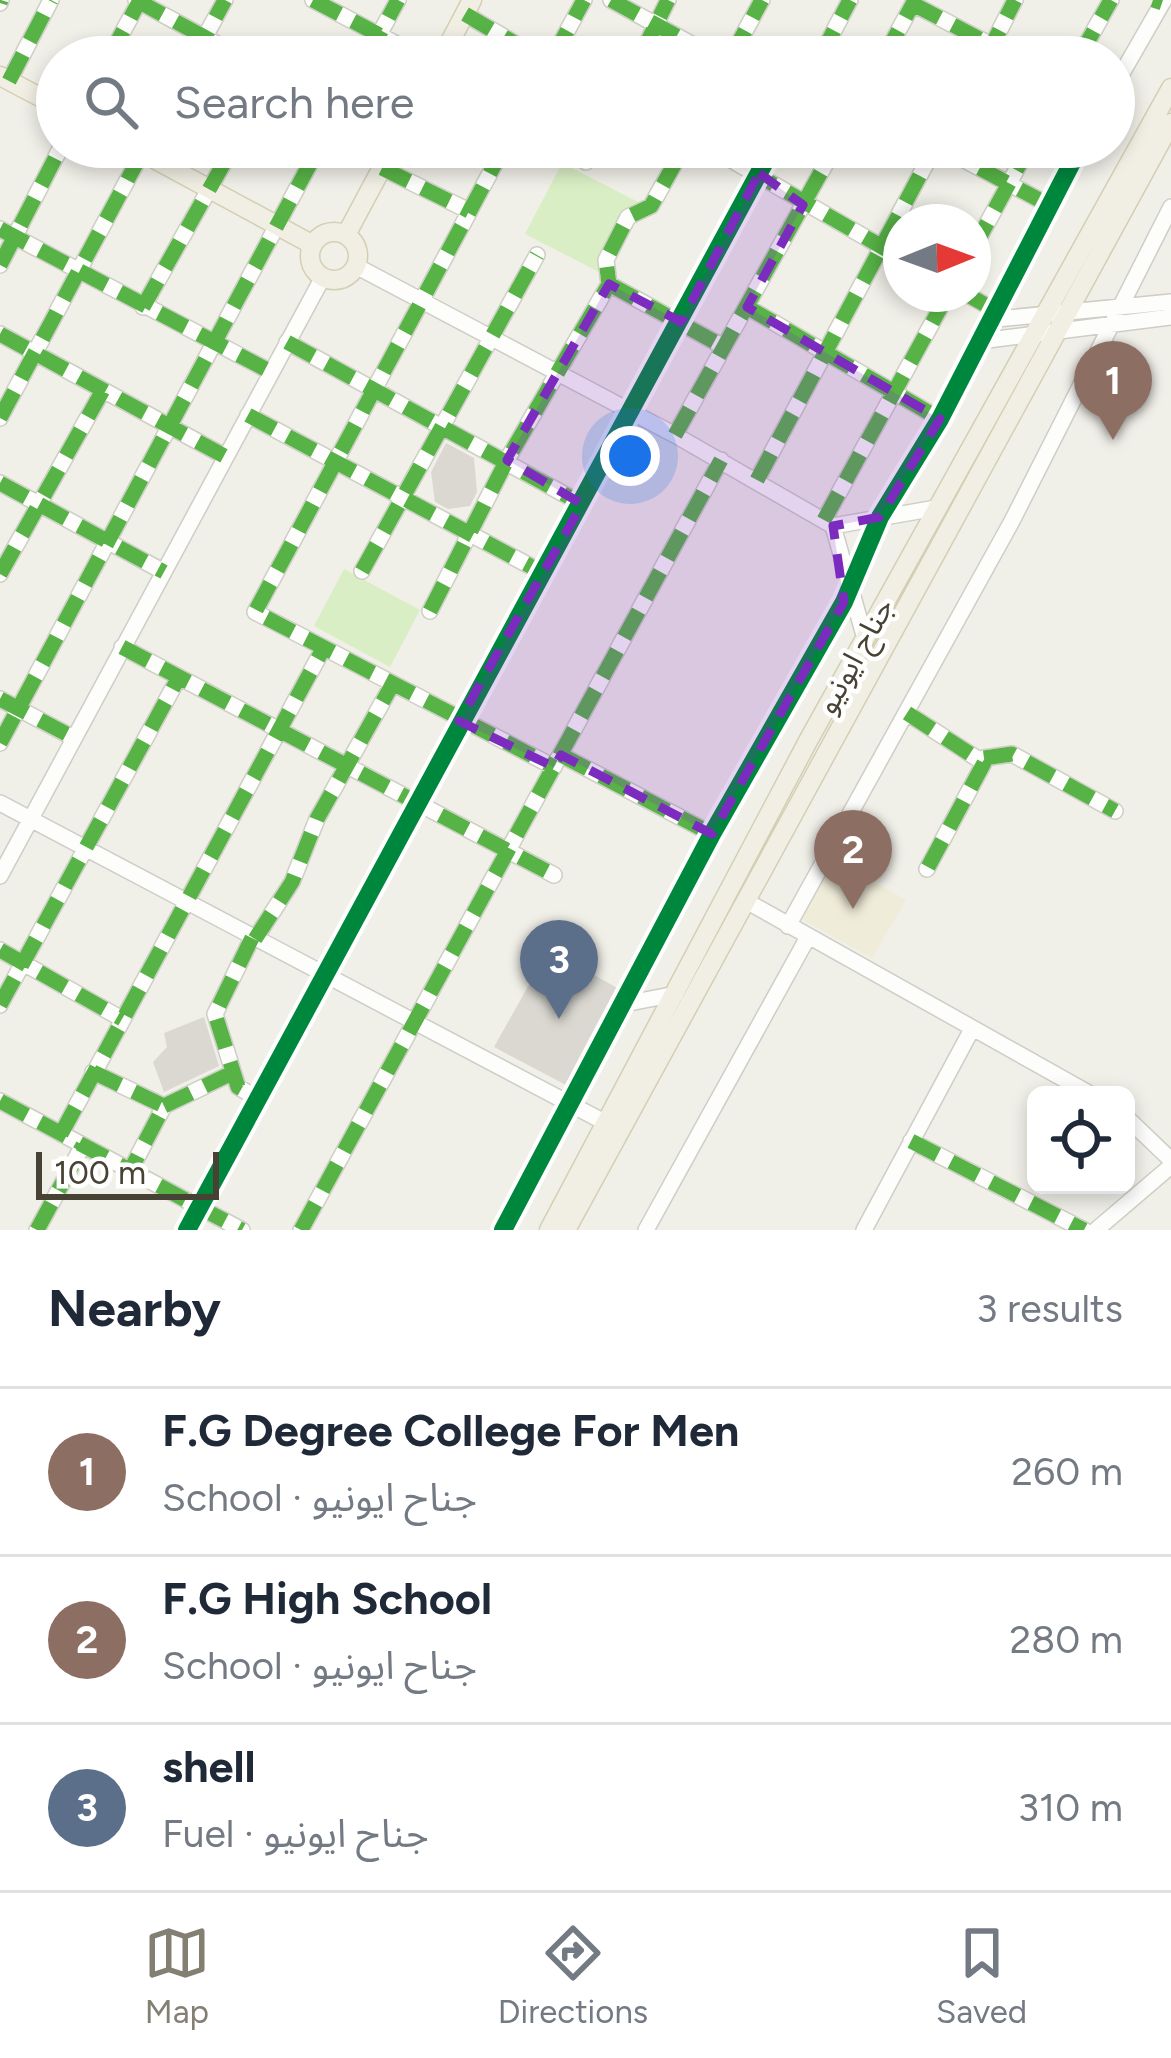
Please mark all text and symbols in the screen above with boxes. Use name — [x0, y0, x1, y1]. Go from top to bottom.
search box — [36, 36, 1135, 168]
icon: search — [78, 69, 144, 135]
text: Search here — [174, 75, 414, 129]
north arrow — [883, 204, 991, 312]
pin: 1 — [1074, 341, 1152, 440]
your location — [600, 426, 660, 486]
street label: جناح ایونیو — [808, 591, 905, 722]
pin: 2 — [814, 810, 892, 909]
pin: 3 — [520, 920, 598, 1019]
map controls — [1027, 1086, 1135, 1194]
button: locate — [1027, 1086, 1135, 1194]
scale bar — [36, 1146, 219, 1199]
text: 100 m — [54, 1153, 146, 1192]
text: Nearby — [48, 1278, 221, 1339]
text: 3 results — [976, 1285, 1123, 1332]
text: F.G Degree College For Men — [162, 1403, 739, 1457]
text: 1 — [79, 1448, 95, 1495]
text: 260 m — [1011, 1448, 1123, 1495]
text: School · جناح ایونیو — [162, 1474, 477, 1521]
text: F.G High School — [162, 1571, 492, 1625]
text: 2 — [76, 1616, 98, 1663]
text: 280 m — [1009, 1616, 1123, 1663]
text: School · جناح ایونیو — [162, 1642, 477, 1689]
text: shell — [162, 1739, 256, 1793]
text: 3 — [76, 1784, 98, 1831]
text: 310 m — [1018, 1784, 1123, 1831]
text: Fuel · جناح ایونیو — [162, 1810, 429, 1857]
tab: Map — [144, 1920, 210, 2031]
tab: Directions — [498, 1920, 648, 2031]
tab: Saved — [936, 1920, 1027, 2031]

